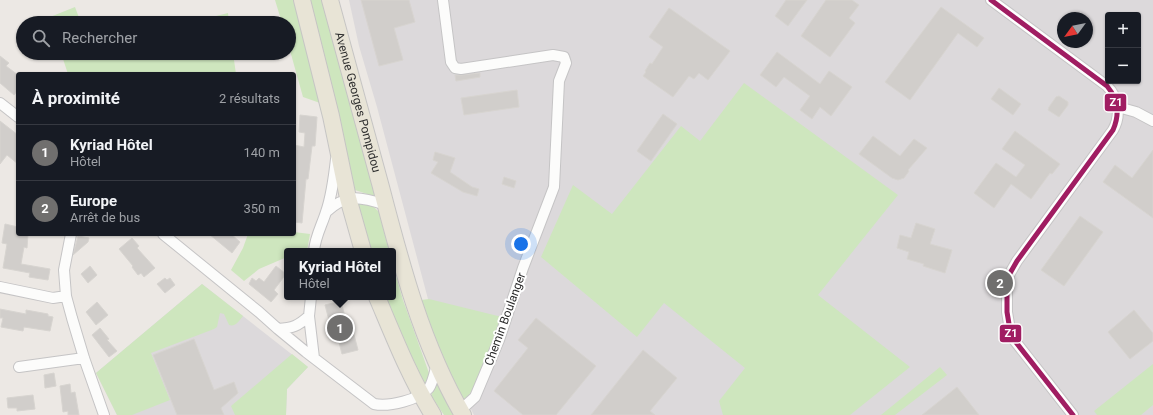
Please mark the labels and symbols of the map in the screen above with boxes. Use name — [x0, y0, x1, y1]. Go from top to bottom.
north arrow — [1057, 12, 1093, 48]
street label: Avenue Georges Pompidou — [332, 30, 384, 174]
line badge: Z1 — [1104, 93, 1127, 112]
text: Z1 — [1110, 96, 1123, 109]
your location — [511, 234, 531, 254]
pin: 2 — [987, 268, 1013, 298]
street label: Chemin Boulanger — [482, 271, 528, 367]
pin: 1 — [327, 313, 353, 343]
line badge: Z1 — [999, 324, 1022, 343]
text: Z1 — [1005, 327, 1018, 340]

